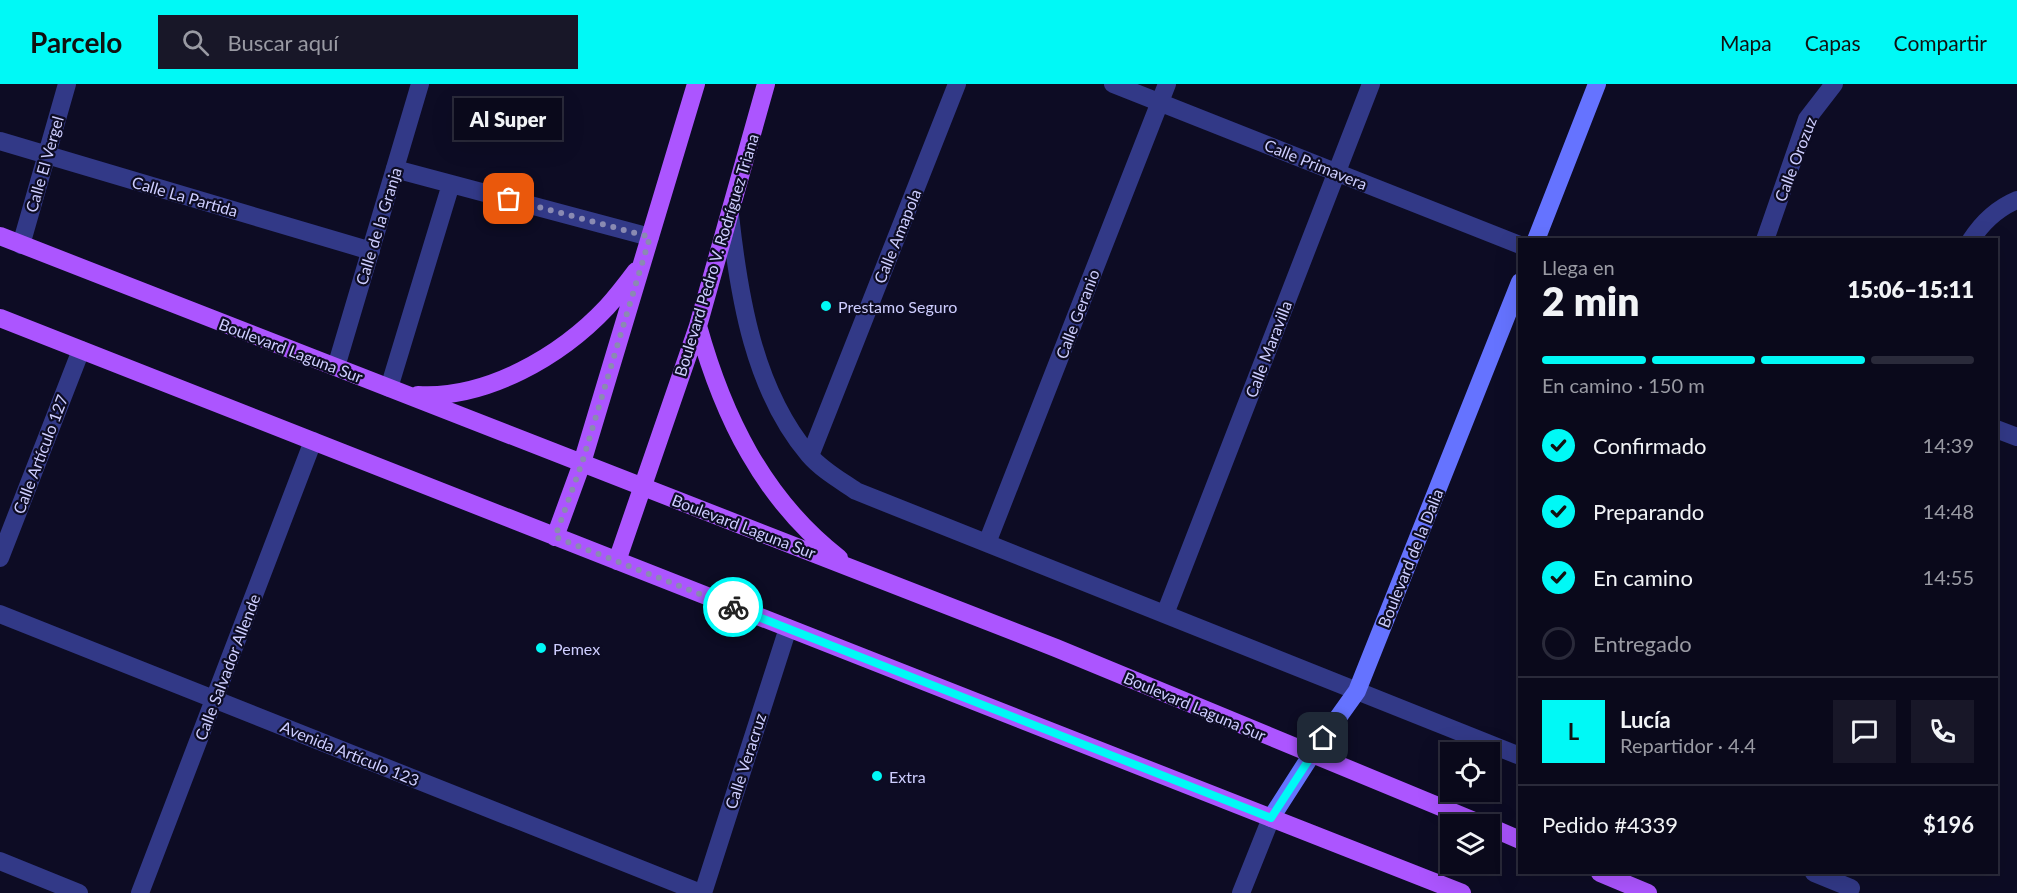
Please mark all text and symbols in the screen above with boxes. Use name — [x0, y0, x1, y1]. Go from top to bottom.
search box — [158, 15, 578, 69]
text: Parcelo — [30, 25, 122, 59]
icon: search — [179, 26, 212, 59]
text: Buscar aquí — [227, 29, 339, 56]
text: Mapa — [1720, 30, 1772, 55]
text: Capas — [1805, 30, 1861, 55]
text: Compartir — [1894, 30, 1987, 55]
callout: Al Super — [455, 97, 563, 139]
text: Al Super — [470, 107, 546, 131]
street label: Calle El Vergel — [21, 114, 67, 214]
street label: Calle Orozuz — [1770, 114, 1820, 204]
street label: Boulevard Pedro V. Rodríguez Triana — [670, 131, 762, 379]
street label: Calle Primavera — [1262, 135, 1370, 193]
street label: Calle de la Granja — [351, 165, 405, 287]
street label: Calle La Partida — [130, 172, 240, 220]
pin — [483, 173, 534, 224]
icon: bag — [492, 182, 525, 215]
street label: Calle Amapola — [869, 186, 925, 286]
text: Llega en — [1542, 255, 1615, 279]
street label: Calle Geranio — [1051, 267, 1103, 361]
text: 15:06–15:11 — [1848, 276, 1974, 303]
text: 2 min — [1542, 278, 1639, 324]
place label: Prestamo Seguro — [838, 297, 957, 316]
street label: Calle Maravilla — [1241, 298, 1295, 400]
marker: Prestamo Seguro — [819, 299, 833, 313]
street label: Boulevard Laguna Sur — [216, 314, 366, 386]
text: En camino · 150 m — [1542, 373, 1705, 397]
street label: Calle Artículo 127 — [9, 392, 71, 516]
icon: check — [1542, 429, 1575, 462]
text: Confirmado — [1593, 432, 1706, 459]
text: 14:39 — [1923, 433, 1974, 457]
street label: Boulevard de la Dalia — [1374, 486, 1446, 630]
street label: Boulevard Laguna Sur — [669, 490, 819, 562]
icon: check — [1542, 495, 1575, 528]
text: Preparando — [1593, 498, 1704, 525]
text: 14:48 — [1923, 499, 1974, 523]
icon: check — [1542, 561, 1575, 594]
text: En camino — [1593, 564, 1693, 591]
text: 14:55 — [1923, 565, 1974, 589]
courier — [703, 577, 763, 637]
street label: Calle Salvador Allende — [190, 591, 264, 743]
icon: bike — [717, 591, 750, 624]
text: Entregado — [1593, 630, 1692, 657]
place label: Pemex — [553, 639, 600, 658]
marker: Pemex — [534, 641, 548, 655]
street label: Boulevard Laguna Sur — [1121, 667, 1269, 745]
button: chat — [1833, 700, 1896, 763]
button: phone — [1911, 700, 1974, 763]
text: Lucía — [1620, 706, 1671, 733]
street label: Calle Veracruz — [721, 711, 769, 811]
pin — [1297, 712, 1348, 763]
street label: Avenida Artículo 123 — [278, 717, 422, 789]
text: L — [1568, 718, 1579, 745]
icon: home — [1306, 721, 1339, 754]
text: Repartidor · 4.4 — [1620, 733, 1756, 757]
map controls — [1440, 742, 1500, 874]
button: locate — [1440, 742, 1500, 802]
place label: Extra — [889, 767, 926, 786]
marker: Extra — [870, 769, 884, 783]
text: Pedido #4339 — [1542, 811, 1678, 838]
text: $196 — [1923, 811, 1974, 838]
button: layers — [1440, 814, 1500, 874]

